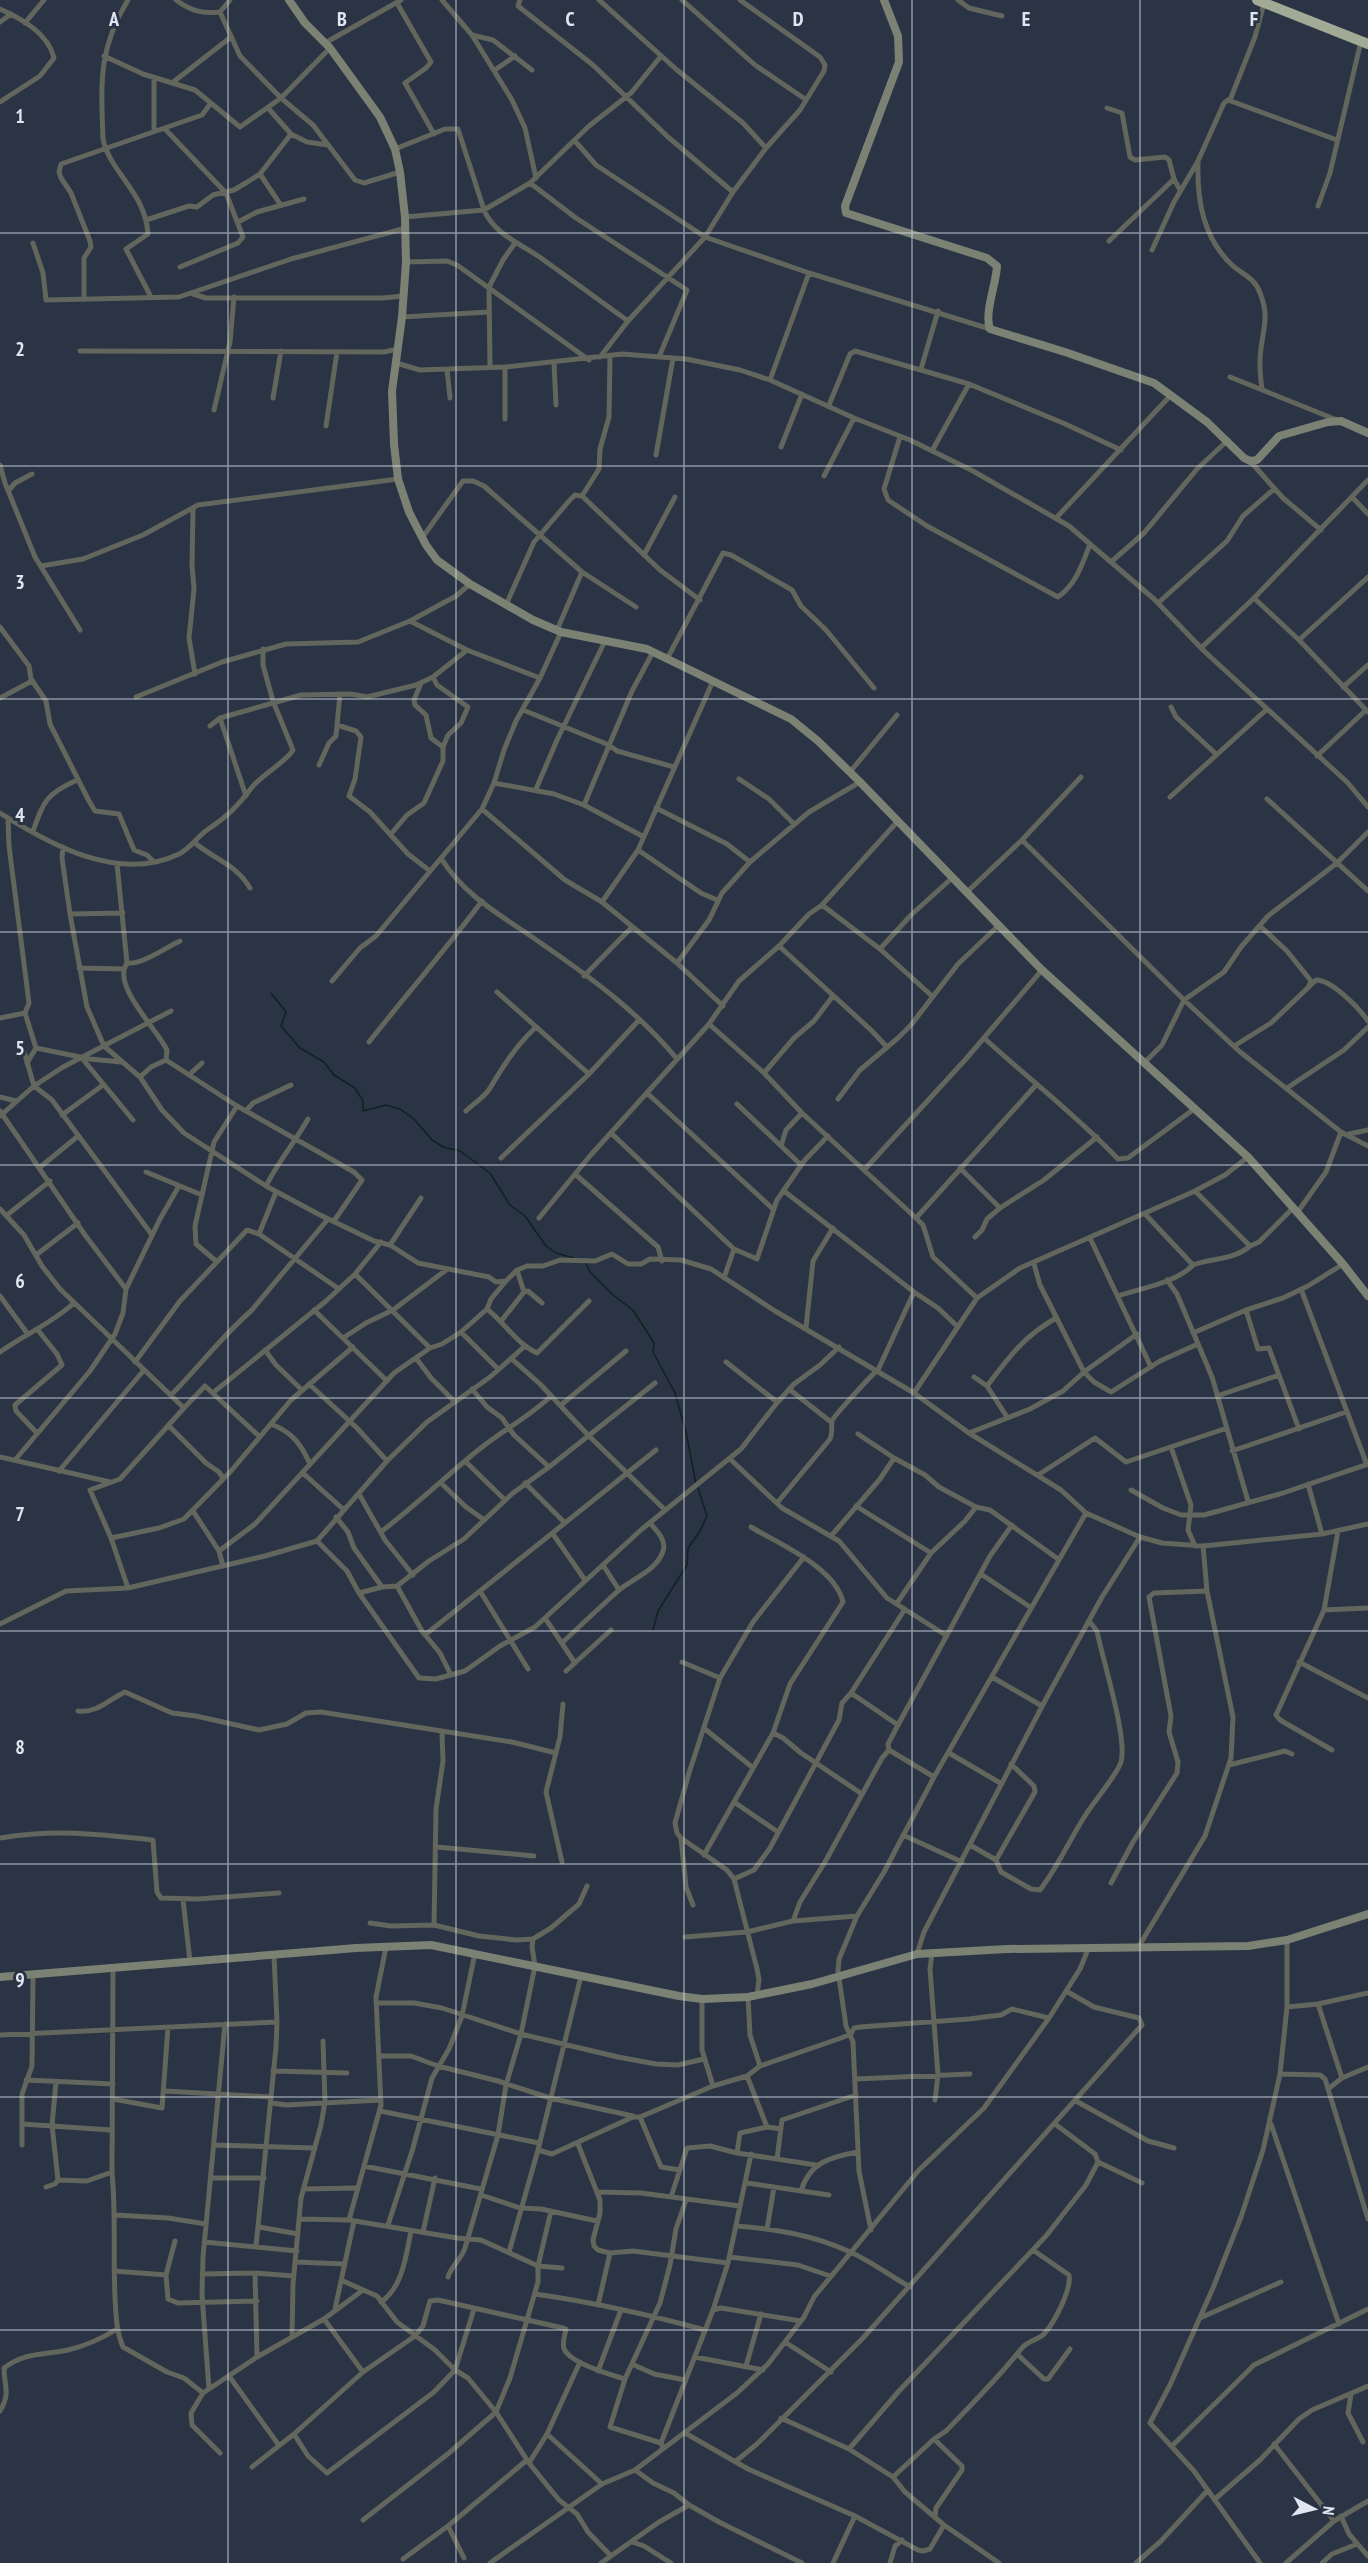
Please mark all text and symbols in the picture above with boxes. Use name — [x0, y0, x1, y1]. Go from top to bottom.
text: A — [108, 6, 120, 32]
text: B — [337, 6, 347, 32]
text: C — [565, 6, 575, 32]
text: D — [793, 6, 804, 32]
text: E — [1022, 6, 1030, 32]
text: F — [1250, 6, 1258, 32]
text: 1 — [15, 103, 25, 129]
text: 2 — [15, 336, 25, 362]
text: 3 — [15, 569, 25, 595]
text: 4 — [15, 802, 25, 828]
text: 5 — [15, 1035, 25, 1061]
text: 6 — [15, 1268, 25, 1294]
text: 7 — [15, 1501, 25, 1527]
text: 8 — [15, 1734, 25, 1760]
text: 9 — [15, 1967, 25, 1993]
north arrow — [1284, 2479, 1344, 2539]
text: N — [1318, 2505, 1339, 2516]

